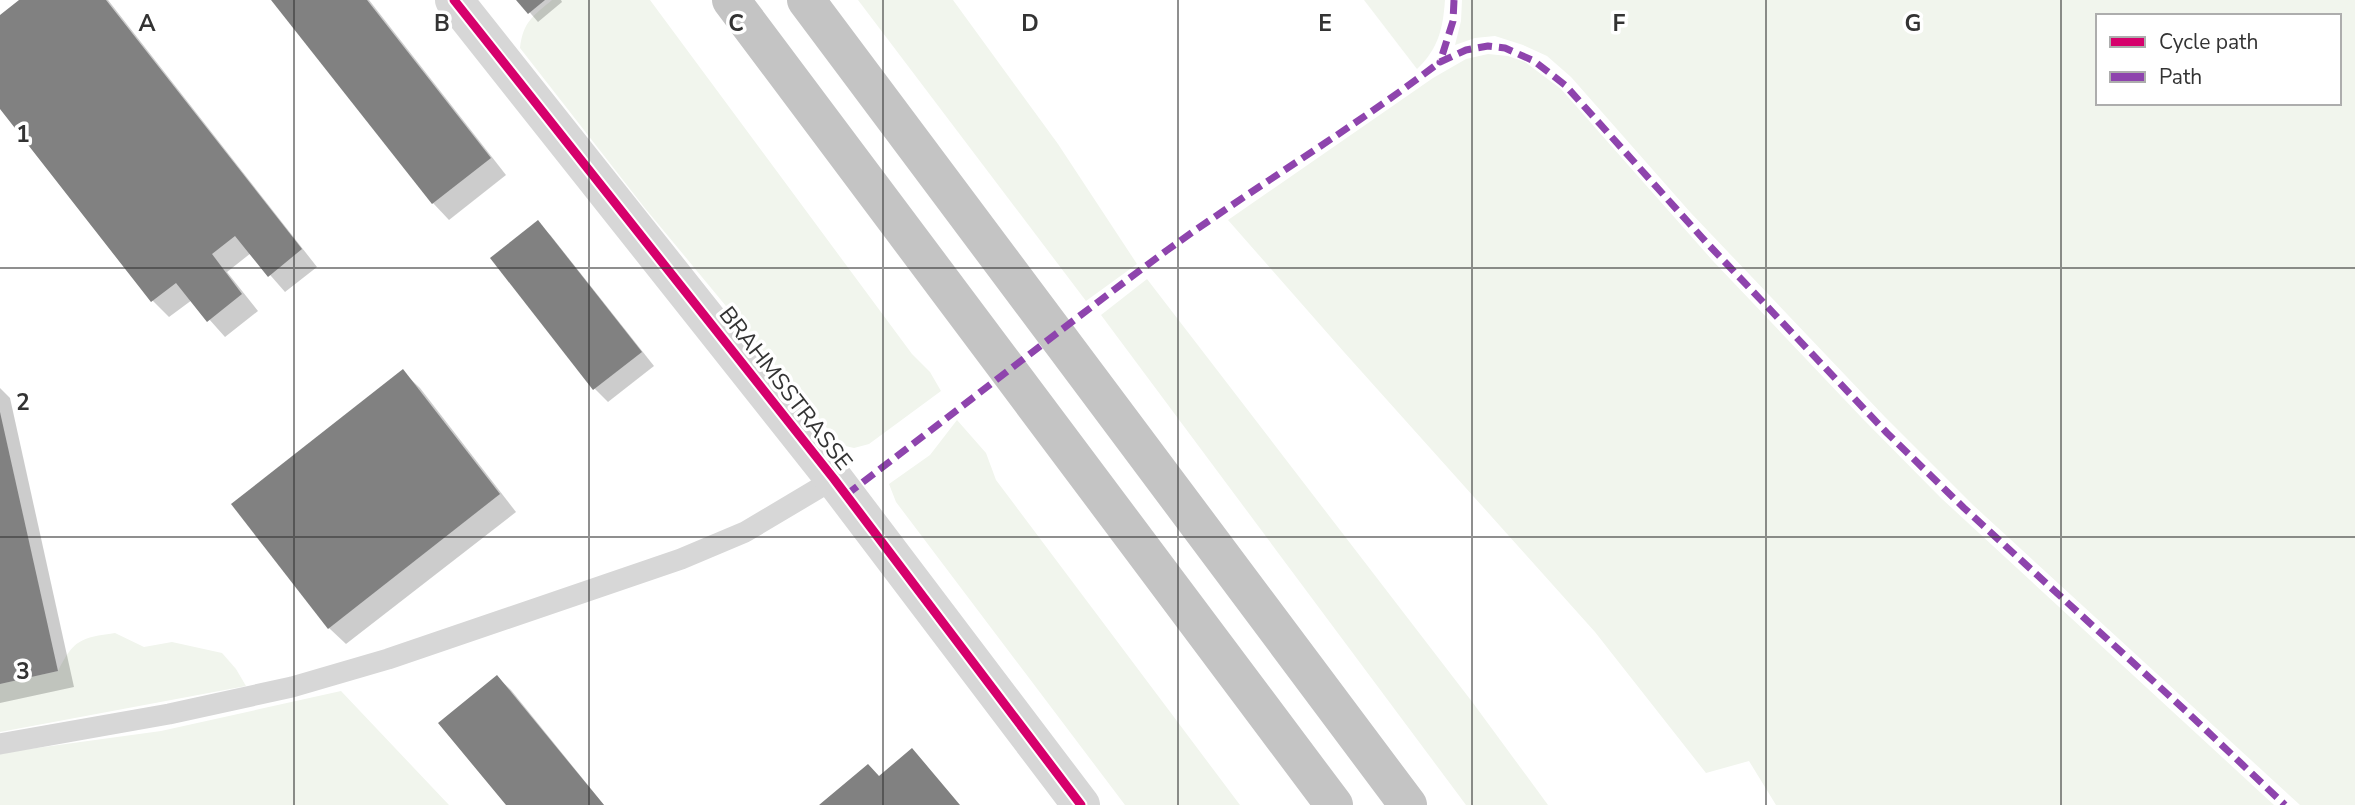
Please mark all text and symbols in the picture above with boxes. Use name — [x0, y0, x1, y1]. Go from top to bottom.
text: A — [138, 8, 156, 39]
text: B — [434, 8, 450, 39]
text: C — [728, 8, 744, 39]
text: D — [1021, 8, 1039, 39]
text: E — [1318, 8, 1332, 39]
text: F — [1613, 8, 1626, 39]
text: G — [1905, 8, 1921, 39]
legend — [2096, 14, 2341, 105]
text: Cycle path — [2159, 28, 2258, 56]
text: Path — [2159, 63, 2202, 91]
text: 1 — [16, 119, 30, 150]
street label: BRAHMSSTRASSE — [712, 300, 859, 477]
text: 2 — [16, 387, 30, 418]
text: 3 — [16, 656, 30, 687]

